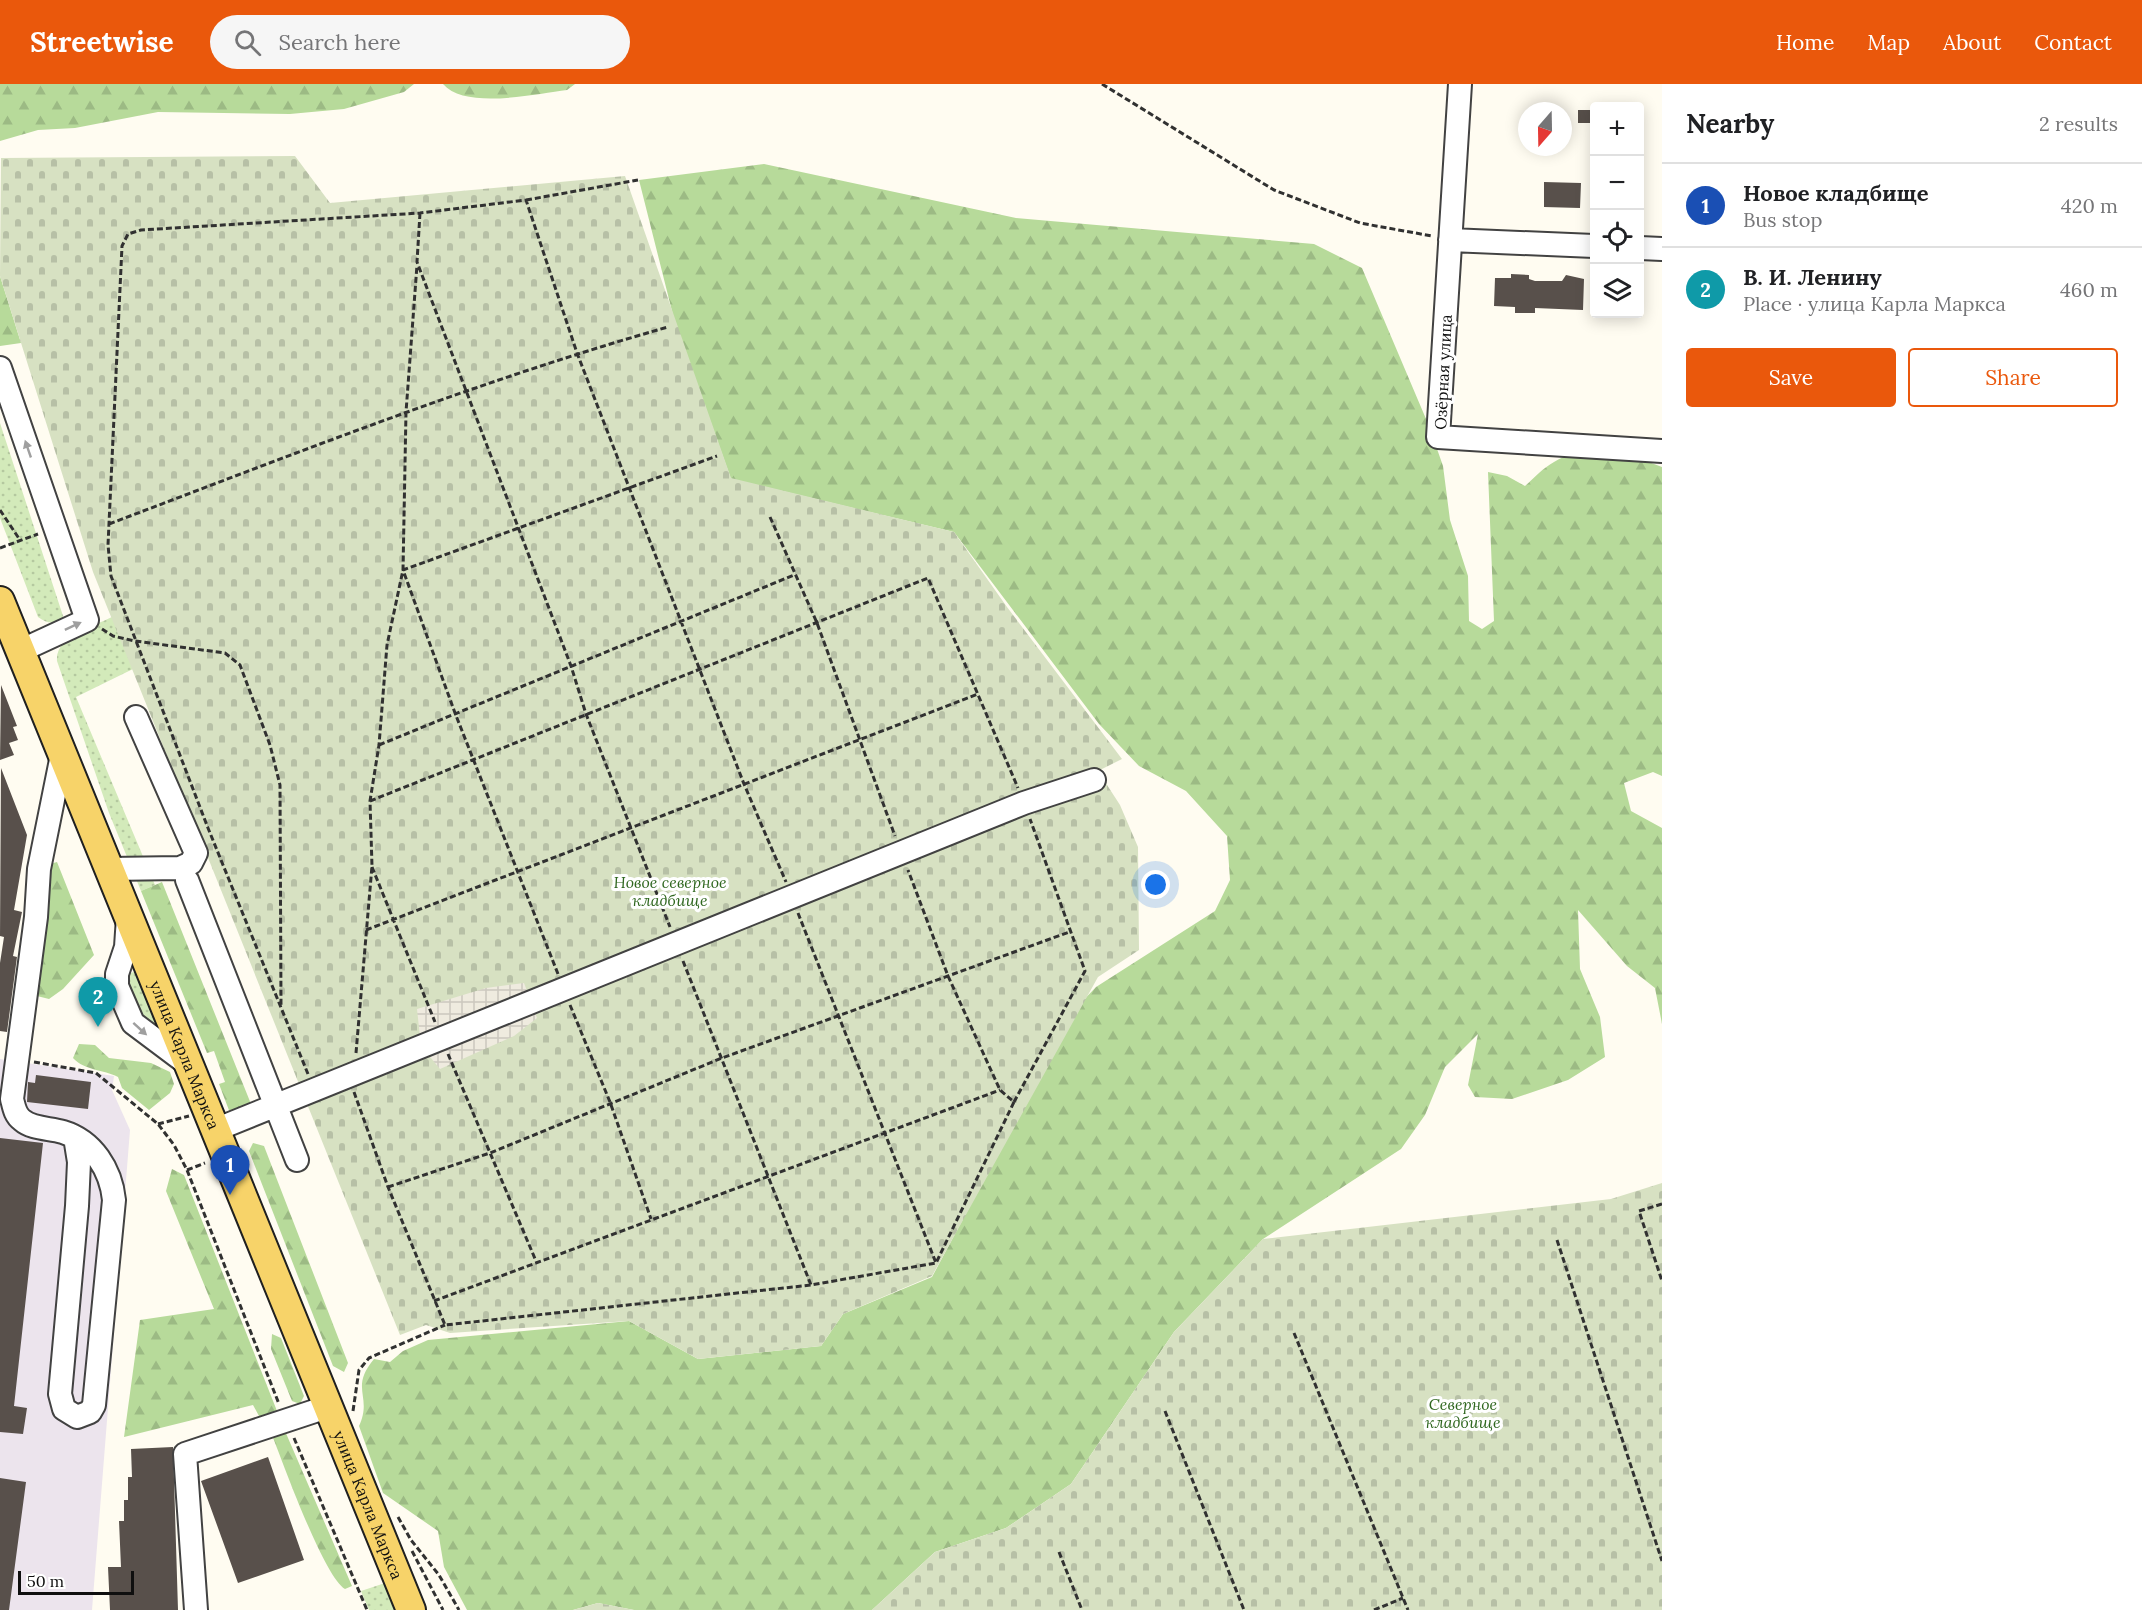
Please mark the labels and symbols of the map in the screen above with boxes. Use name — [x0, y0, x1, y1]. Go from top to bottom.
north arrow — [1518, 102, 1572, 156]
street label: Озёрная улица — [1430, 314, 1456, 430]
one-way arrow — [23, 440, 32, 458]
one-way arrow — [65, 622, 82, 631]
your location — [1141, 870, 1170, 899]
park label: Новое северное кладбище — [613, 872, 727, 910]
street label: улица Карла Маркса — [146, 977, 224, 1132]
pin: 2 — [78, 978, 118, 1027]
one-way arrow — [133, 1022, 148, 1036]
pin: 1 — [210, 1146, 250, 1195]
park label: Северное кладбище — [1425, 1394, 1501, 1432]
street label: улица Карла Маркса — [329, 1428, 407, 1582]
scale bar — [18, 1568, 134, 1596]

